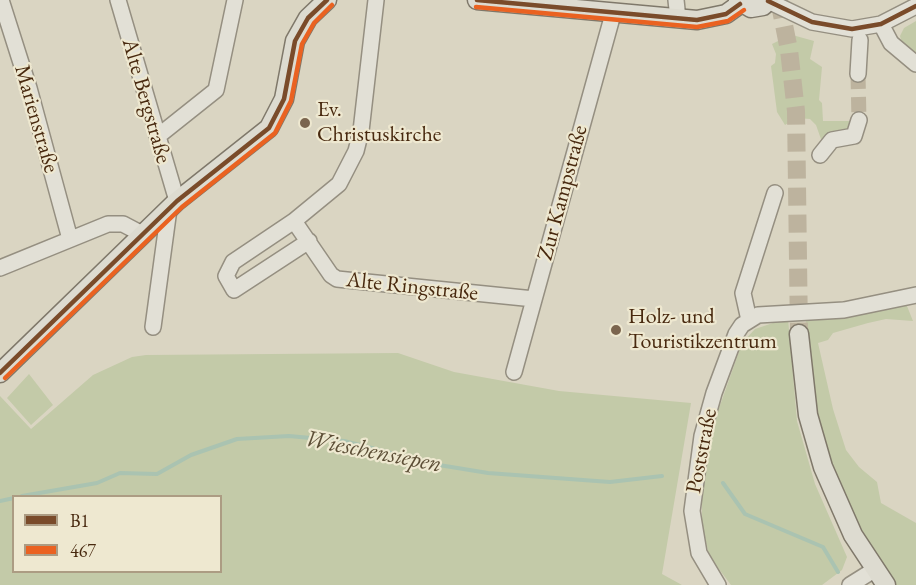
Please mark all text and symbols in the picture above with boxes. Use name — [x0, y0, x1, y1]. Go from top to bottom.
street label: Alte Bergstraße — [116, 36, 176, 166]
street label: Marienstraße — [8, 62, 64, 176]
place label: Ev. Christuskirche — [317, 97, 441, 148]
marker: Ev. Christuskirche — [298, 116, 312, 130]
street label: Zur Kampstraße — [532, 123, 594, 263]
street label: Alte Ringstraße — [345, 267, 479, 307]
place label: Holz- und Touristikzentrum — [628, 304, 777, 356]
marker: Holz- und Touristikzentrum — [609, 323, 623, 337]
street label: Poststraße — [681, 406, 723, 496]
water label: Wieschensiepen — [302, 425, 444, 479]
legend — [12, 495, 222, 573]
text: B1 — [70, 509, 89, 532]
text: 467 — [70, 539, 96, 562]

